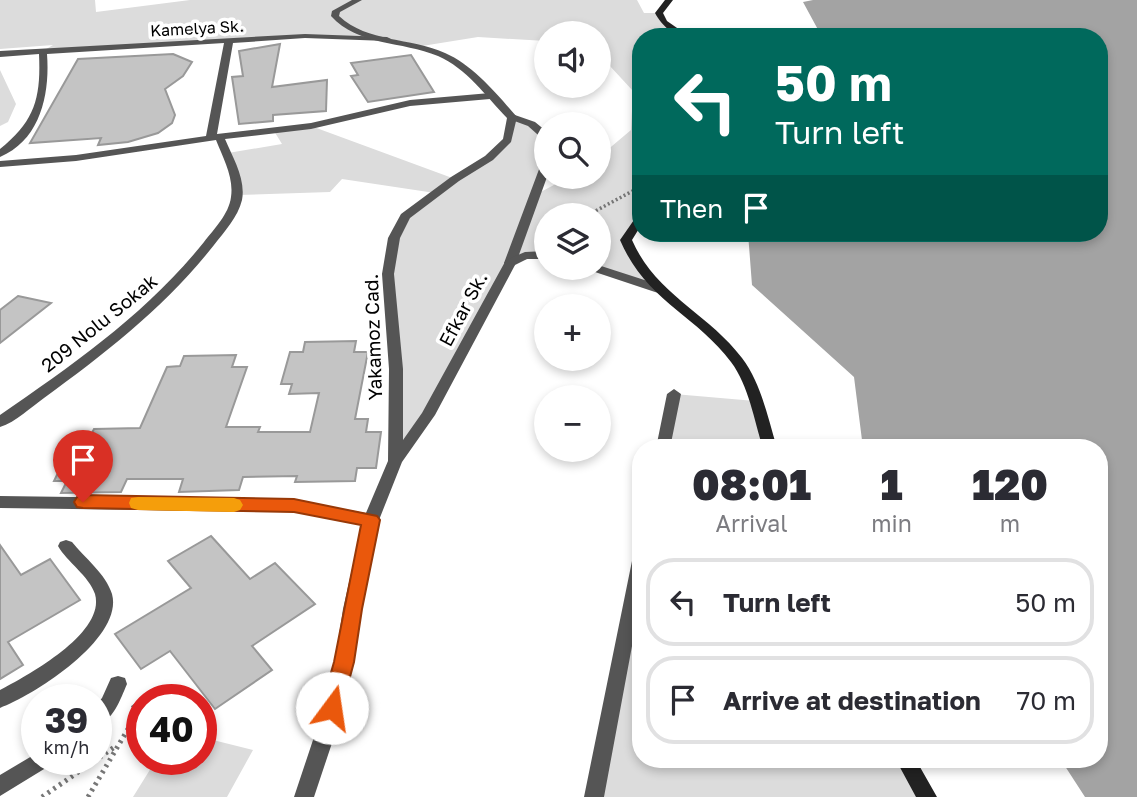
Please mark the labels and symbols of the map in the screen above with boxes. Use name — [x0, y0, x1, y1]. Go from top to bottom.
street label: Kamelya Sk. — [150, 16, 244, 40]
street label: Efkar Sk. — [433, 268, 492, 350]
street label: 209 Nolu Sokak — [36, 269, 162, 376]
street label: Yakamoz Cad. — [359, 273, 386, 401]
pin — [53, 430, 113, 502]
position arrow — [295, 671, 369, 745]
speed limit sign: 40 — [126, 684, 217, 775]

